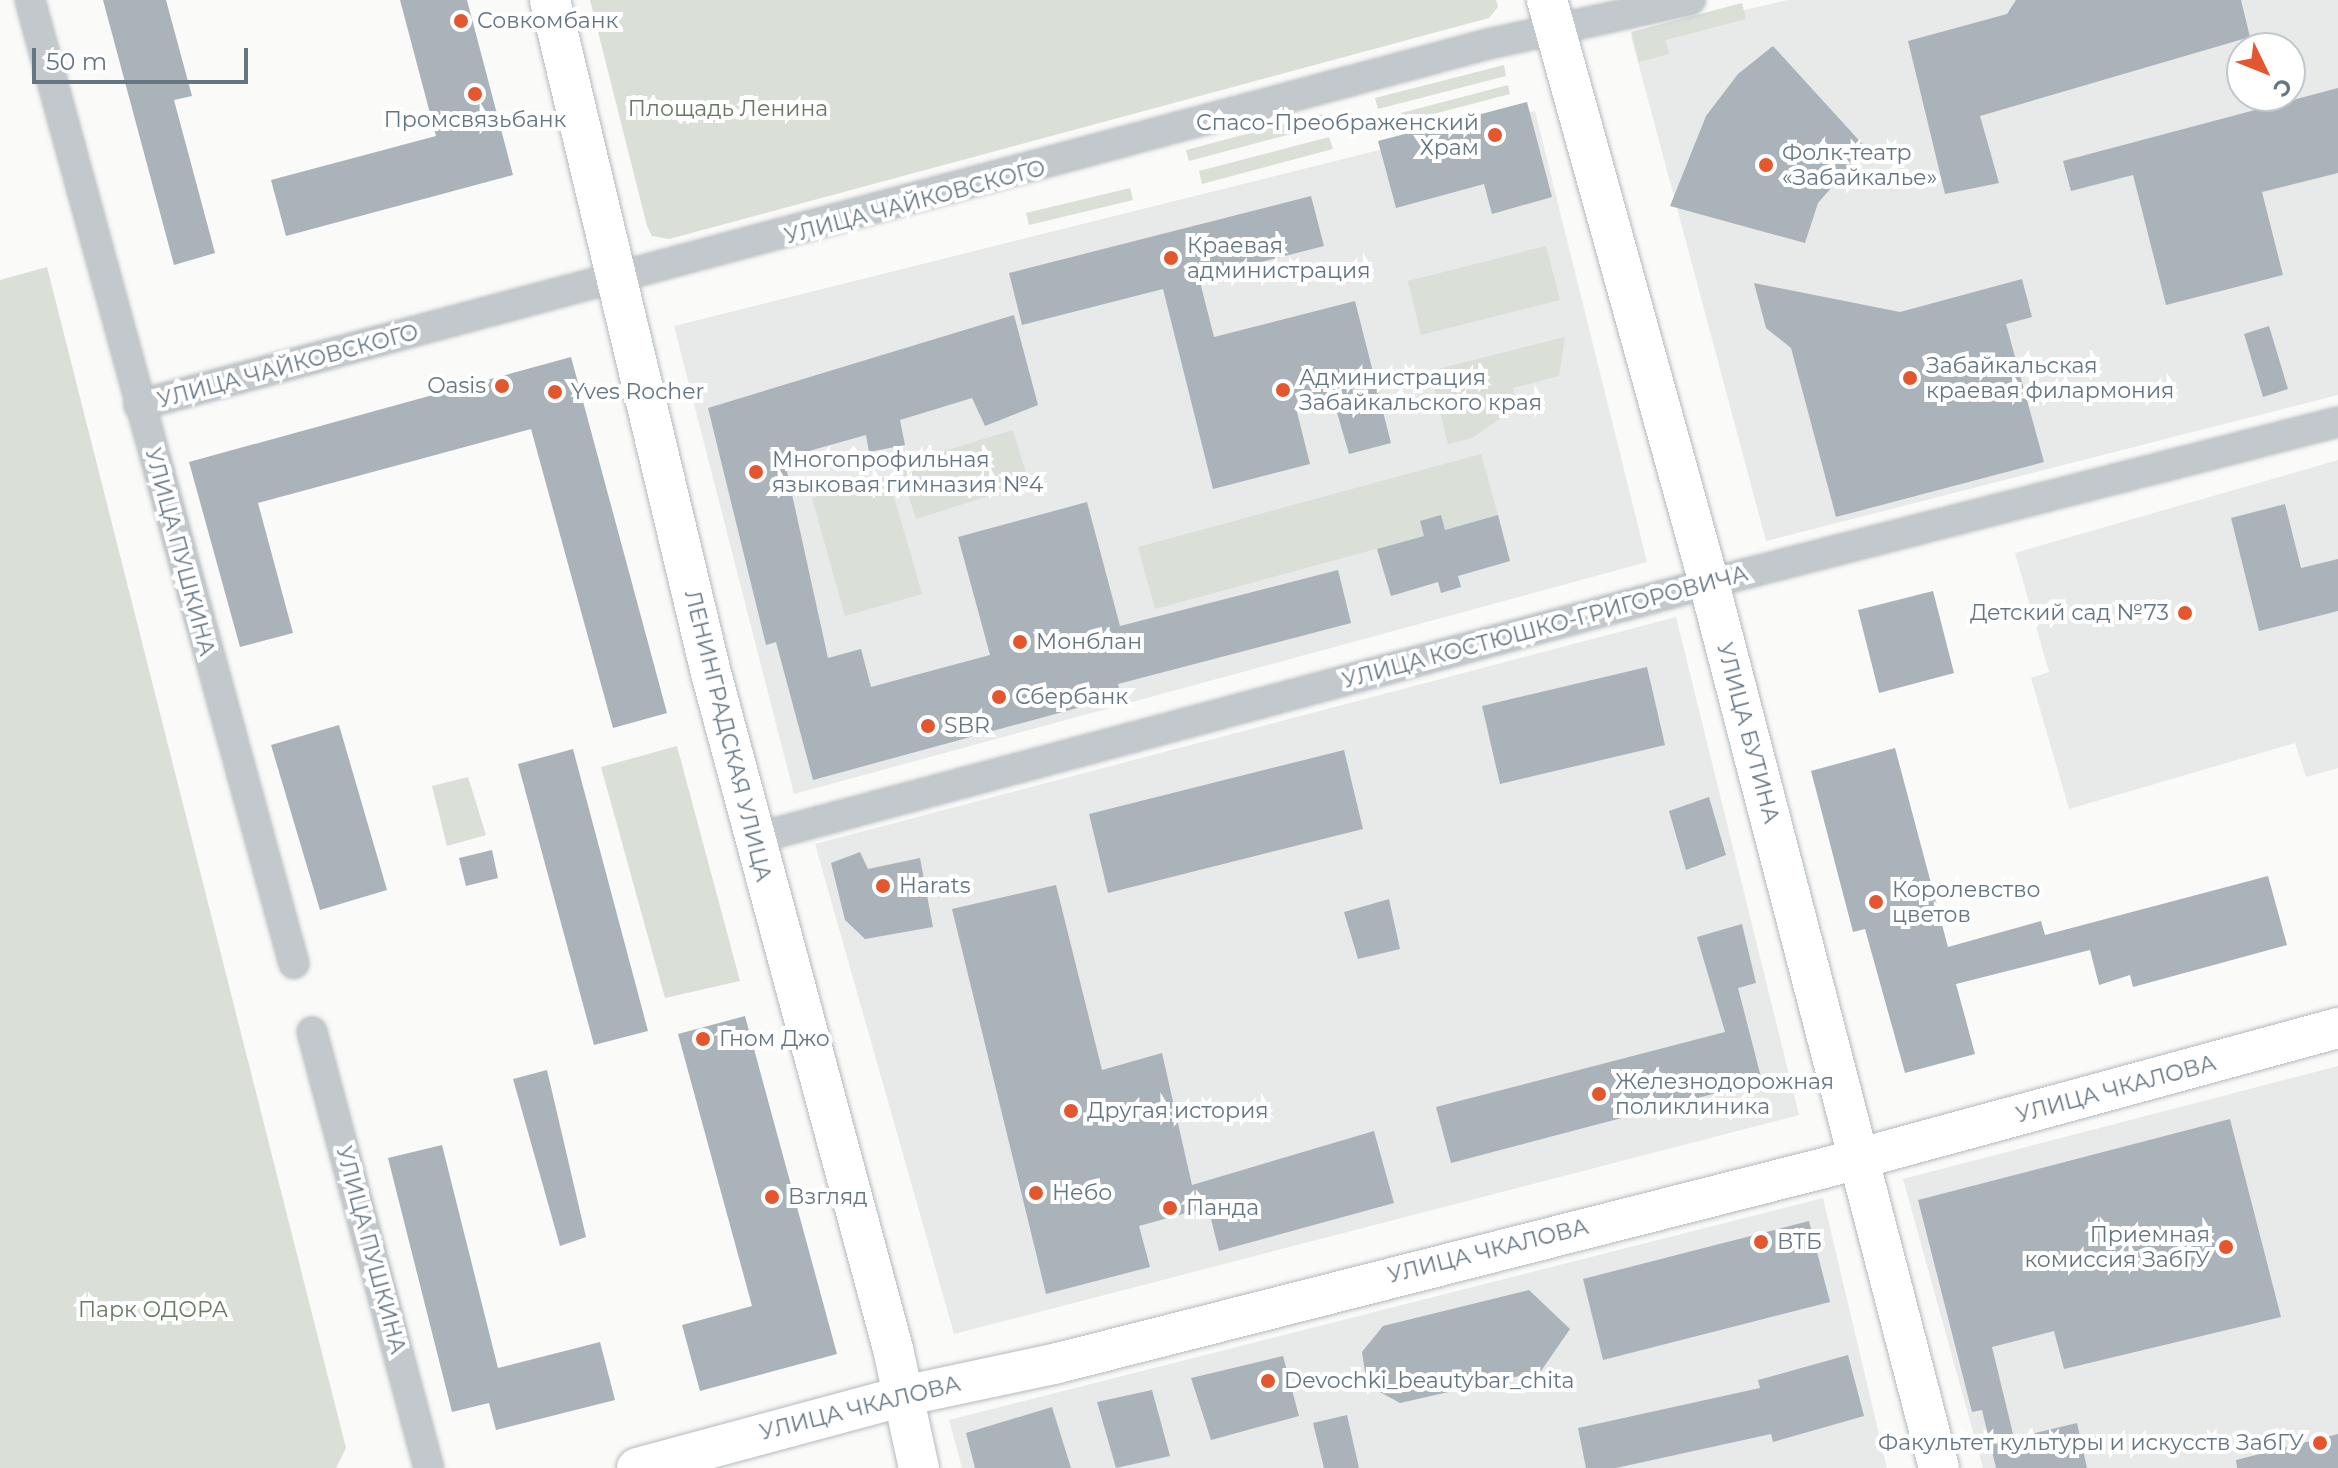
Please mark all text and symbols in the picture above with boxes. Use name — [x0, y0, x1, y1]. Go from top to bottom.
place label: Совкомбанк — [477, 8, 618, 34]
marker: Совкомбанк — [452, 12, 470, 30]
scale bar — [36, 32, 252, 82]
north arrow — [2226, 32, 2306, 112]
text: 50 m — [46, 47, 107, 76]
text: С — [2267, 72, 2298, 102]
marker: Промсвязьбанк — [466, 85, 484, 103]
park label: Площадь Ленина — [628, 96, 828, 122]
place label: Промсвязьбанк — [384, 107, 566, 133]
place label: Спасо-Преображенский Храм — [1196, 109, 1479, 160]
marker: Спасо-Преображенский Храм — [1486, 126, 1504, 144]
place label: Фолк-театр «Забайкалье» — [1782, 139, 1937, 190]
street label: УЛИЦА ЧАЙКОВСКОГО — [782, 154, 1048, 250]
marker: Фолк-театр «Забайкалье» — [1757, 156, 1775, 174]
place label: Краевая администрация — [1187, 232, 1371, 284]
marker: Краевая администрация — [1162, 249, 1180, 267]
street label: УЛИЦА ЧАЙКОВСКОГО — [155, 318, 421, 414]
place label: Забайкальская краевая филармония — [1926, 352, 2174, 404]
place label: Администрация Забайкальского края — [1299, 364, 1542, 416]
marker: Забайкальская краевая филармония — [1901, 369, 1919, 387]
place label: Oasis — [427, 373, 486, 399]
marker: Oasis — [493, 377, 511, 395]
place label: Yves Rocher — [571, 379, 704, 405]
marker: Администрация Забайкальского края — [1274, 381, 1292, 399]
marker: Yves Rocher — [546, 383, 564, 401]
street label: УЛИЦА ПУШКИНА — [140, 445, 220, 659]
place label: Многопрофильная языковая гимназия №4 — [772, 446, 1043, 498]
marker: Многопрофильная языковая гимназия №4 — [747, 463, 765, 481]
street label: УЛИЦА КОСТЮШКО-ГРИГОРОВИЧА — [1339, 560, 1751, 694]
street label: ЛЕНИНГРАДСКАЯ УЛИЦА — [679, 588, 777, 884]
place label: Детский сад №73 — [1970, 600, 2169, 626]
marker: Детский сад №73 — [2176, 604, 2194, 622]
place label: Монблан — [1036, 629, 1142, 655]
marker: Монблан — [1011, 633, 1029, 651]
street label: УЛИЦА БУТИНА — [1711, 640, 1785, 826]
place label: Сбербанк — [1015, 684, 1128, 710]
marker: Сбербанк — [990, 688, 1008, 706]
place label: SBR — [944, 713, 990, 739]
marker: SBR — [919, 717, 937, 735]
place label: Harats — [899, 873, 970, 899]
place label: Королевство цветов — [1892, 876, 2041, 928]
marker: Harats — [874, 877, 892, 895]
marker: Королевство цветов — [1867, 893, 1885, 911]
place label: Гном Джо — [719, 1026, 830, 1052]
marker: Гном Джо — [694, 1030, 712, 1048]
street label: УЛИЦА ЧКАЛОВА — [2013, 1050, 2219, 1128]
place label: Железнодорожная поликлиника — [1615, 1068, 1834, 1120]
marker: Железнодорожная поликлиника — [1590, 1085, 1608, 1103]
place label: Другая история — [1087, 1098, 1269, 1124]
marker: Другая история — [1062, 1102, 1080, 1120]
street label: УЛИЦА ПУШКИНА — [331, 1143, 411, 1357]
place label: Небо — [1052, 1180, 1112, 1206]
place label: Взгляд — [788, 1184, 868, 1210]
marker: Небо — [1027, 1184, 1045, 1202]
marker: Взгляд — [763, 1188, 781, 1206]
place label: Панда — [1186, 1195, 1259, 1221]
marker: Панда — [1161, 1199, 1179, 1217]
street label: УЛИЦА ЧКАЛОВА — [1385, 1213, 1591, 1289]
place label: Приемная комиссия ЗабГУ — [2024, 1221, 2210, 1272]
place label: ВТБ — [1777, 1229, 1822, 1255]
marker: ВТБ — [1752, 1233, 1770, 1251]
marker: Приемная комиссия ЗабГУ — [2217, 1238, 2235, 1256]
park label: Парк ОДОРА — [78, 1297, 228, 1323]
place label: Devochki_beautybar_chita — [1284, 1368, 1575, 1394]
street label: УЛИЦА ЧКАЛОВА — [757, 1370, 963, 1446]
marker: Devochki_beautybar_chita — [1259, 1372, 1277, 1390]
place label: Факультет культуры и искусств ЗабГУ — [1878, 1430, 2304, 1456]
marker: Факультет культуры и искусств ЗабГУ — [2311, 1434, 2329, 1452]

